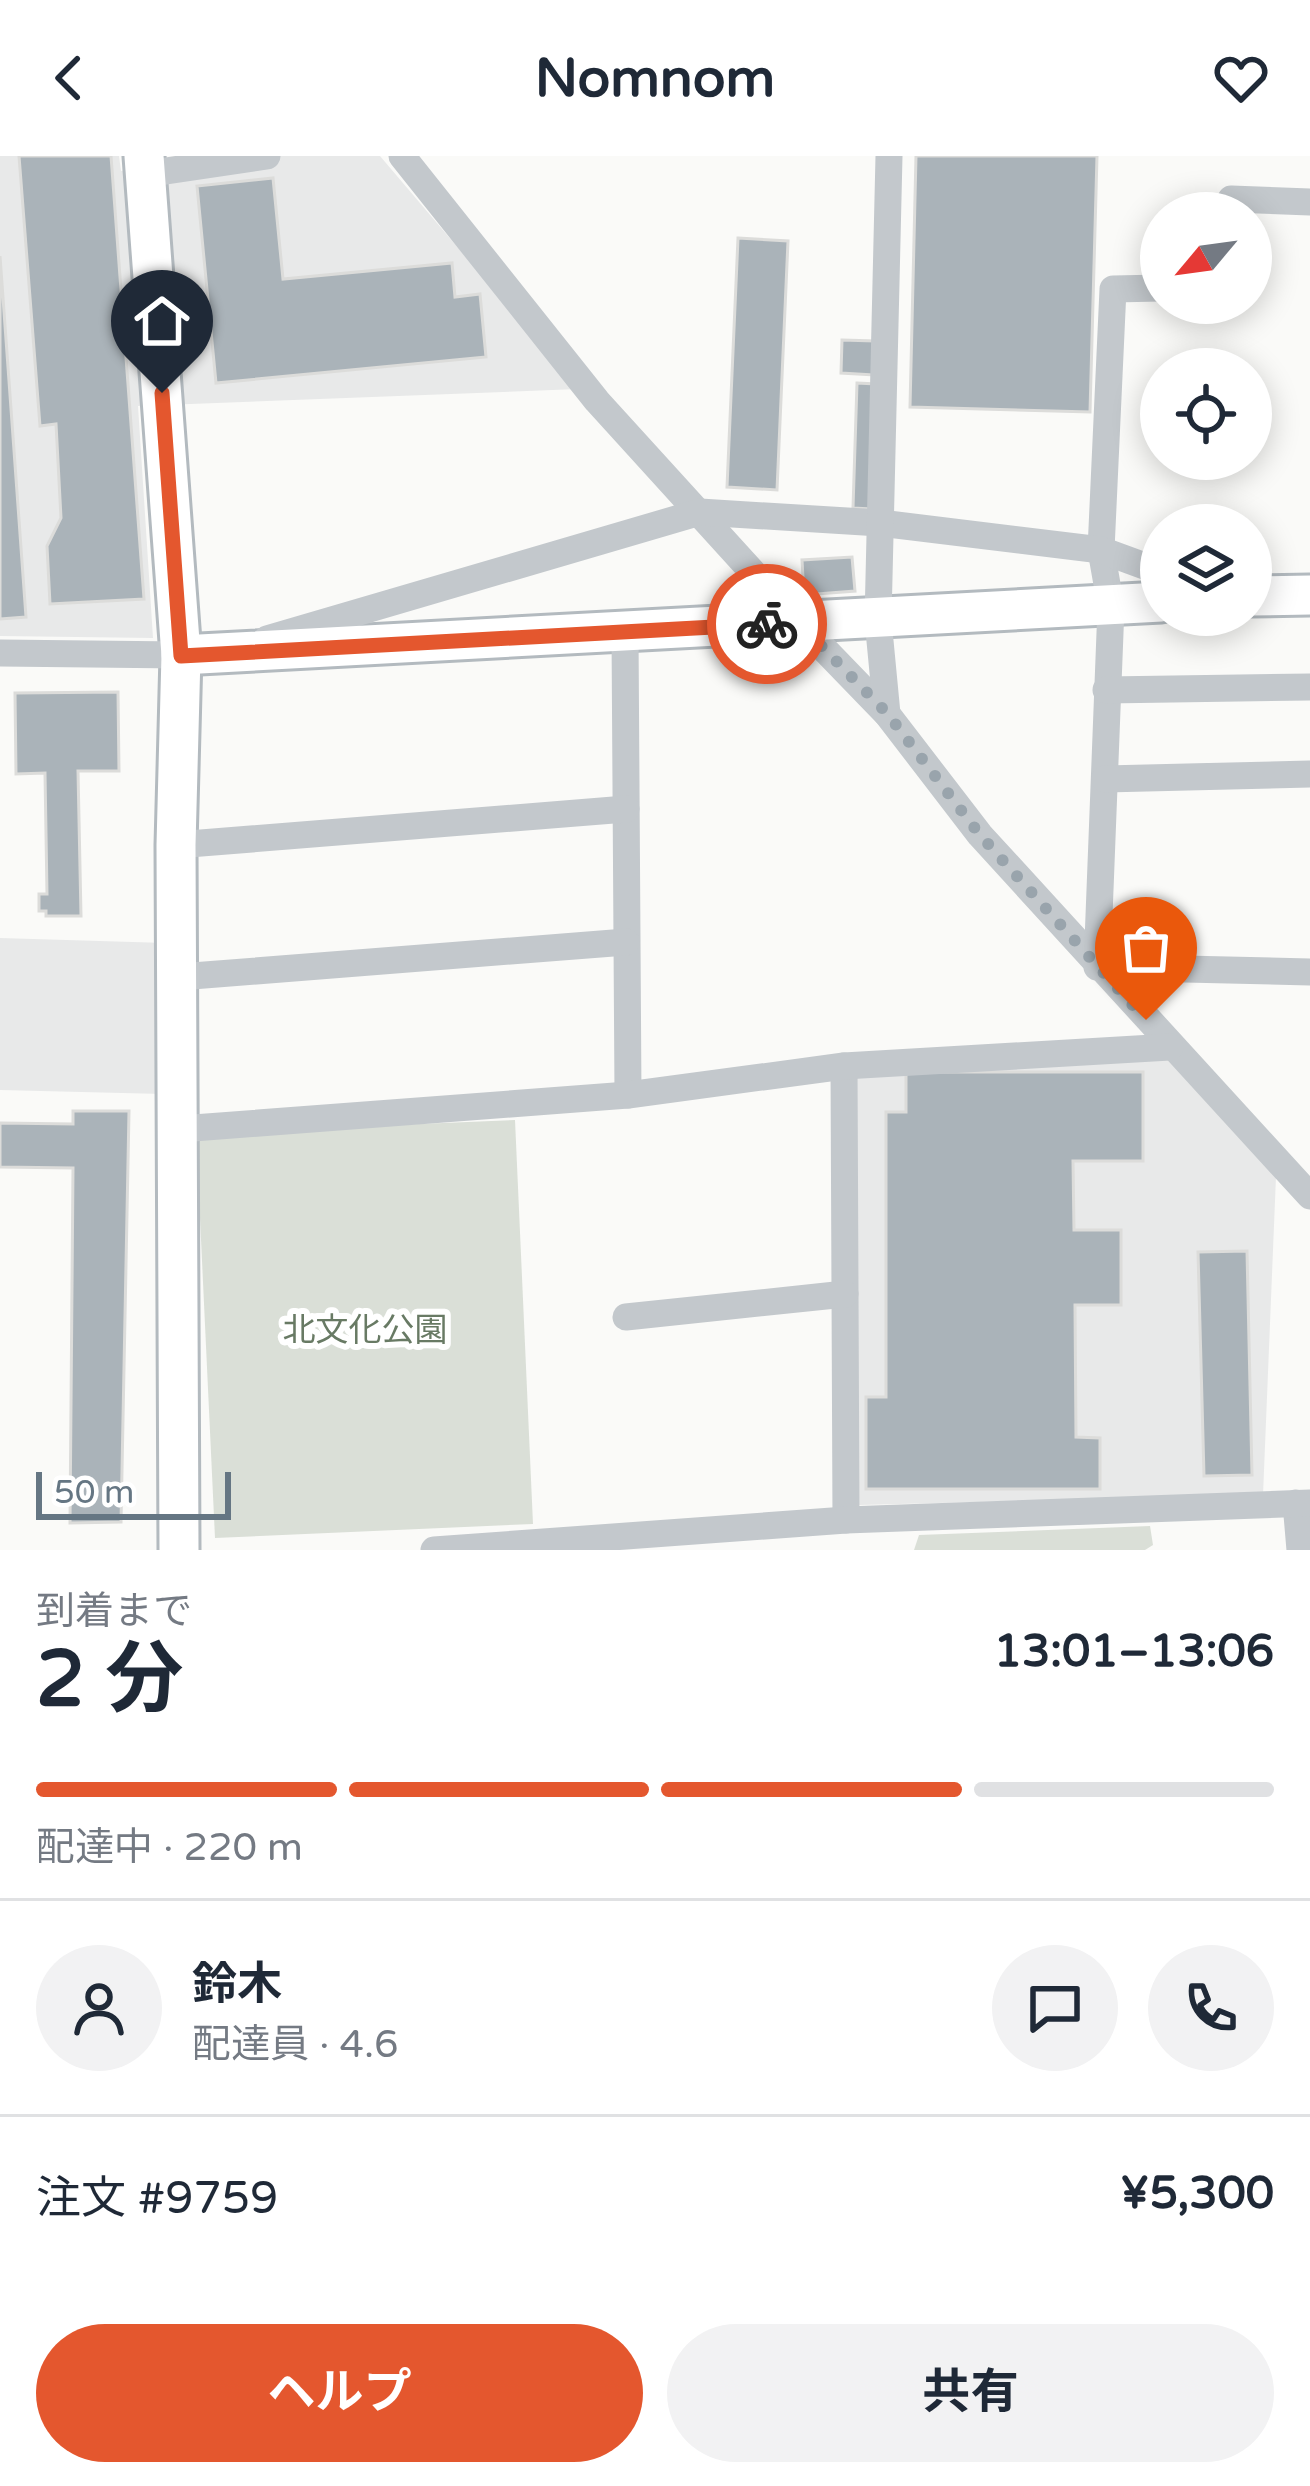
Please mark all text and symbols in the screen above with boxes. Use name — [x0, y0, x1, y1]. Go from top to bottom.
icon: back — [36, 45, 102, 111]
icon: heart — [1208, 45, 1274, 111]
text: Nomnom — [535, 46, 775, 111]
north arrow — [1140, 192, 1272, 324]
map controls — [1140, 192, 1272, 636]
pin — [111, 270, 213, 393]
icon: home — [129, 288, 195, 354]
button: locate — [1140, 348, 1272, 480]
button: layers — [1140, 504, 1272, 636]
courier — [707, 564, 827, 684]
icon: bike — [734, 591, 800, 657]
pin — [1095, 897, 1197, 1020]
icon: bag — [1113, 915, 1179, 981]
park label: 北文化公園 — [283, 1311, 448, 1350]
scale bar — [36, 1466, 231, 1519]
text: 50 m — [54, 1473, 134, 1512]
text: 到着まで — [36, 1588, 192, 1635]
text: 13:01–13:06 — [994, 1625, 1274, 1679]
text: 2 分 — [36, 1633, 183, 1727]
text: 配達中 · 220 m — [36, 1824, 303, 1871]
button: person — [36, 1945, 162, 2071]
button: chat — [992, 1945, 1118, 2071]
button: phone — [1148, 1945, 1274, 2071]
text: 鈴木 — [192, 1958, 282, 2012]
text: 配達員 · 4.6 — [192, 2021, 399, 2068]
text: ¥5,300 — [1120, 2167, 1274, 2221]
text: 注文 #9759 — [36, 2172, 278, 2226]
button: ヘルプ — [36, 2324, 643, 2462]
button: 共有 — [667, 2324, 1274, 2462]

